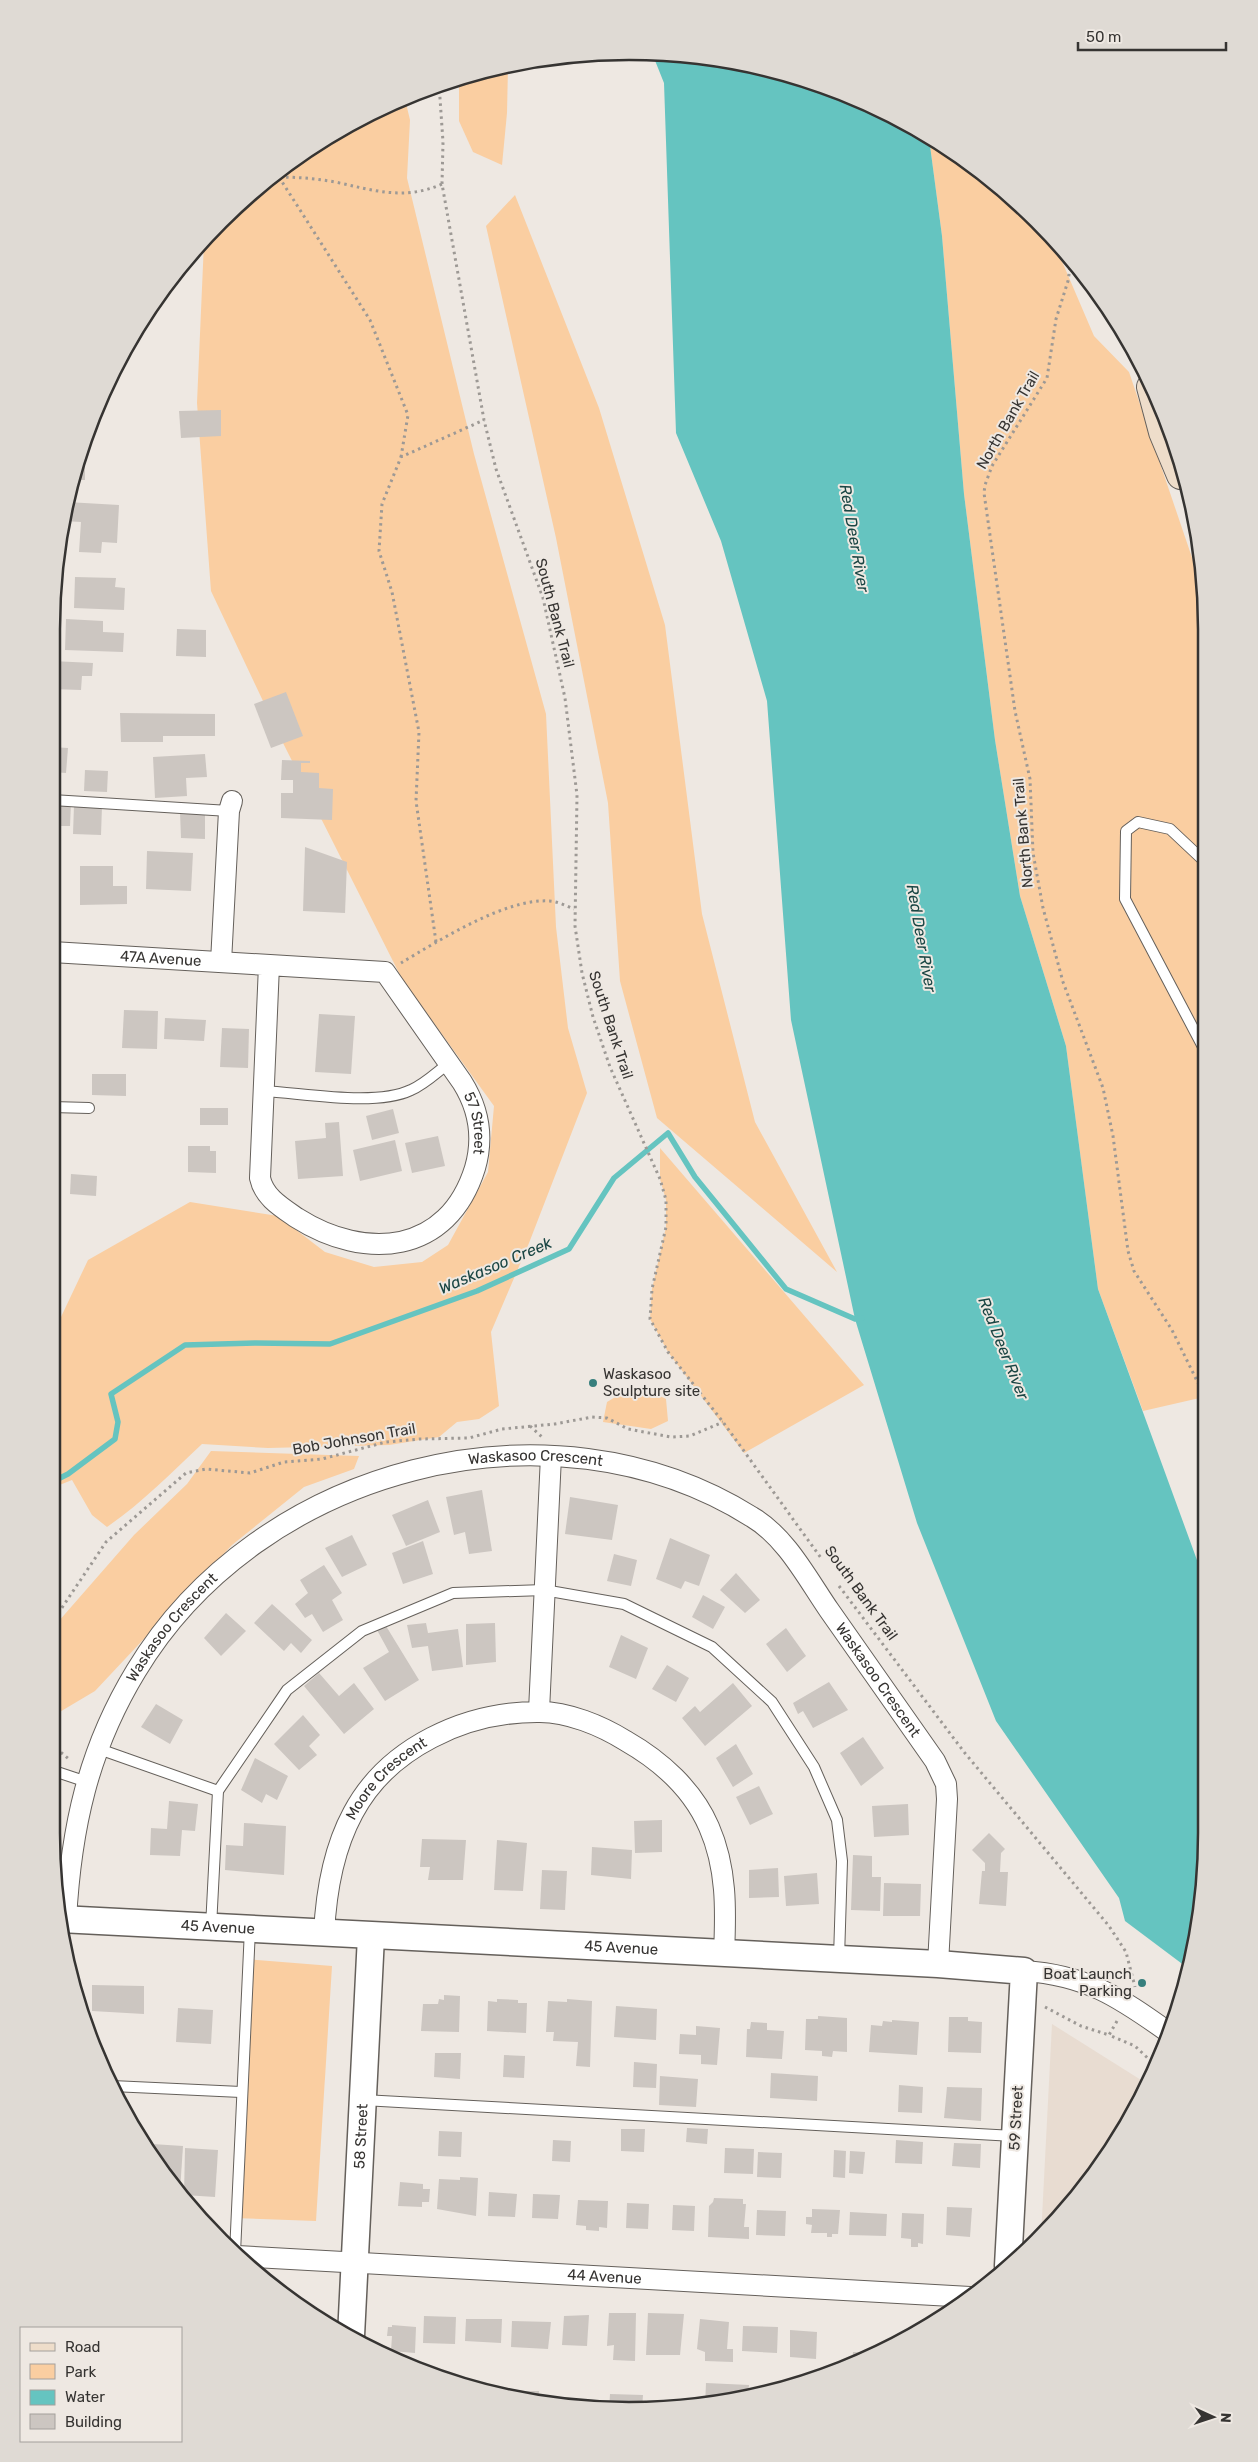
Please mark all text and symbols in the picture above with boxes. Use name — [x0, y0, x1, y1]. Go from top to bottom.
scale bar — [1078, 20, 1226, 52]
text: 50 m — [1086, 28, 1121, 46]
street label: North Bank Trail — [973, 368, 1043, 472]
water label: Red Deer River — [836, 483, 874, 594]
street label: South Bank Trail — [532, 556, 578, 670]
street label: North Bank Trail — [1009, 777, 1037, 889]
water label: Red Deer River — [903, 883, 941, 994]
street label: 47A Avenue — [120, 947, 202, 970]
street label: South Bank Trail — [585, 969, 637, 1081]
street label: 57 Street — [460, 1089, 488, 1156]
water label: Waskasoo Creek — [436, 1233, 555, 1298]
water label: Red Deer River — [974, 1294, 1033, 1403]
place label: Waskasoo Sculpture site — [603, 1365, 700, 1400]
marker: Waskasoo Sculpture site — [587, 1377, 599, 1389]
street label: Bob Johnson Trail — [291, 1419, 417, 1459]
street label: Waskasoo Crescent — [467, 1446, 604, 1470]
street label: South Bank Trail — [821, 1542, 901, 1644]
street label: Waskasoo Crescent — [123, 1569, 221, 1685]
street label: Waskasoo Crescent — [832, 1619, 924, 1741]
street label: Moore Crescent — [342, 1733, 430, 1823]
street label: 45 Avenue — [180, 1916, 255, 1938]
street label: 45 Avenue — [584, 1937, 659, 1959]
place label: Boat Launch Parking — [1043, 1965, 1132, 2000]
marker: Boat Launch Parking — [1136, 1977, 1148, 1989]
street label: 59 Street — [1005, 2085, 1027, 2151]
street label: 58 Street — [350, 2103, 372, 2169]
street label: 44 Avenue — [567, 2265, 642, 2288]
legend — [20, 2327, 182, 2442]
text: Road — [65, 2338, 101, 2356]
text: Park — [65, 2363, 96, 2381]
text: Water — [65, 2388, 105, 2406]
north arrow — [1188, 2392, 1238, 2442]
text: N — [1217, 2412, 1234, 2423]
text: Building — [65, 2413, 122, 2431]

